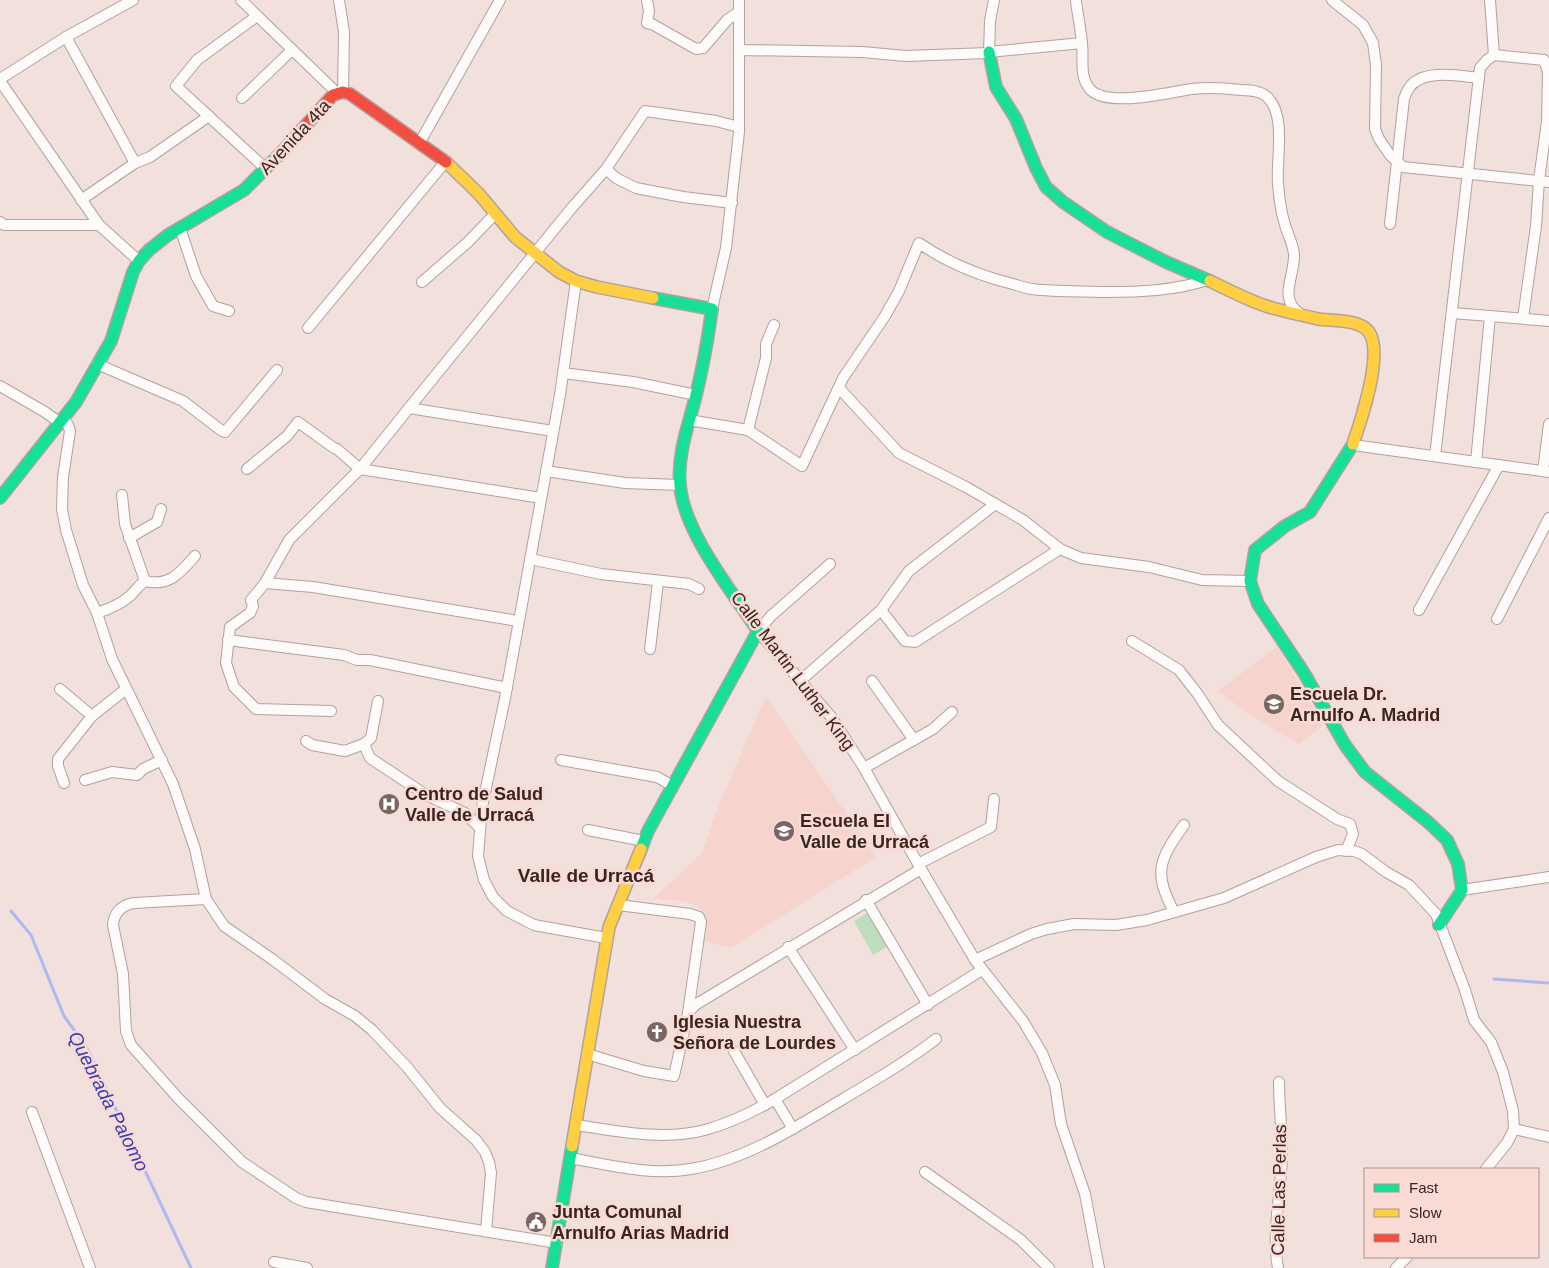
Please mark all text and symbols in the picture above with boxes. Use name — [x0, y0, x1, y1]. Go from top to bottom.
street label: Avenida 4ta — [255, 95, 335, 178]
street label: Calle Martin Luther King — [727, 588, 859, 754]
place label: Escuela Dr. Arnulfo A. Madrid — [1290, 684, 1440, 725]
school or university icon: Escuela Dr. Arnulfo A. Madrid — [1262, 692, 1286, 716]
place label: Centro de Salud Valle de Urracá — [405, 784, 543, 825]
hospital icon: Centro de Salud Valle de Urracá — [377, 792, 401, 816]
place label: Escuela El Valle de Urracá — [800, 811, 930, 852]
school or university icon: Escuela El Valle de Urracá — [772, 819, 796, 843]
district label: Valle de Urracá — [518, 865, 655, 886]
place label: Iglesia Nuestra Señora de Lourdes — [673, 1012, 836, 1053]
church icon: Iglesia Nuestra Señora de Lourdes — [645, 1020, 669, 1044]
water label: Quebrada Palomo — [64, 1028, 153, 1175]
street label: Calle Las Perlas — [1268, 1124, 1290, 1256]
legend — [1364, 1168, 1539, 1258]
text: Fast — [1409, 1179, 1439, 1196]
place label: Junta Comunal Arnulfo Arias Madrid — [552, 1202, 729, 1243]
text: Slow — [1409, 1204, 1442, 1221]
public building icon: Junta Comunal Arnulfo Arias Madrid — [524, 1210, 548, 1234]
text: Jam — [1409, 1229, 1437, 1246]

